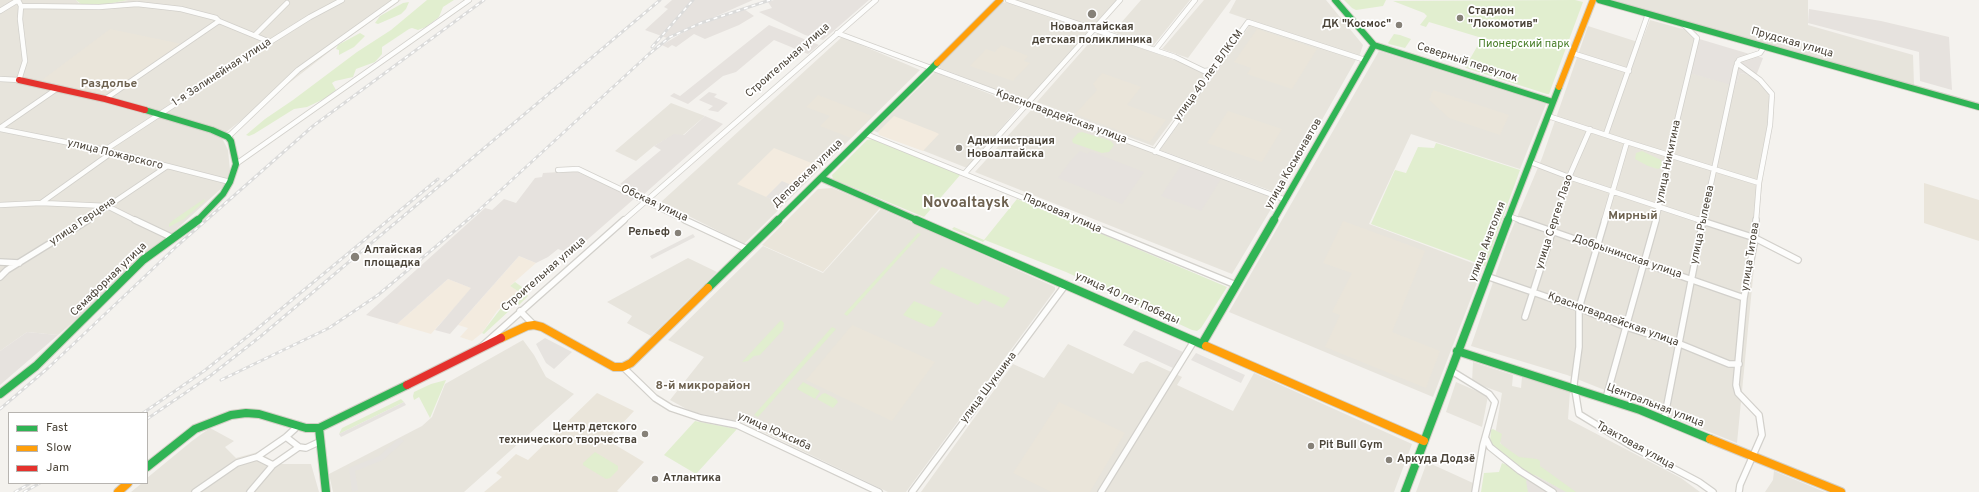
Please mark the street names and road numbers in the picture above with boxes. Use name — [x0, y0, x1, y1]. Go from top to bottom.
street label: Строительная улица — [743, 21, 833, 101]
street label: Прудская улица — [1749, 25, 1835, 61]
street label: улица 40 лет ВЛКСМ — [1171, 28, 1247, 124]
street label: 1-я Залинейная улица — [170, 36, 274, 110]
street label: Северный переулок — [1415, 40, 1519, 86]
street label: Красногвардейская улица — [994, 87, 1128, 147]
street label: улица Космонавтов — [1263, 116, 1325, 212]
street label: улица Никитина — [1654, 119, 1684, 205]
street label: улица Пожарского — [66, 137, 164, 173]
street label: Деповская улица — [770, 137, 846, 211]
street label: улица Сергея Лазо — [1533, 173, 1577, 271]
street label: Обская улица — [618, 183, 690, 225]
street label: улица Рылеева — [1688, 184, 1718, 266]
street label: Парковая улица — [1021, 191, 1103, 237]
street label: улица Герцена — [47, 195, 119, 249]
street label: улица Анатолия — [1467, 200, 1509, 284]
street label: улица Титова — [1739, 222, 1763, 292]
street label: Добрынинская улица — [1571, 232, 1683, 282]
street label: Строительная улица — [499, 235, 589, 315]
street label: Семафорная улица — [68, 240, 150, 320]
street label: улица 40 лет Победы — [1073, 270, 1181, 328]
street label: Красногвардейская улица — [1546, 290, 1680, 350]
street label: улица Шукшина — [958, 350, 1020, 426]
street label: Центральная улица — [1604, 381, 1706, 431]
street label: улица Южсиба — [735, 410, 813, 454]
street label: Трактовая улица — [1594, 419, 1676, 473]

